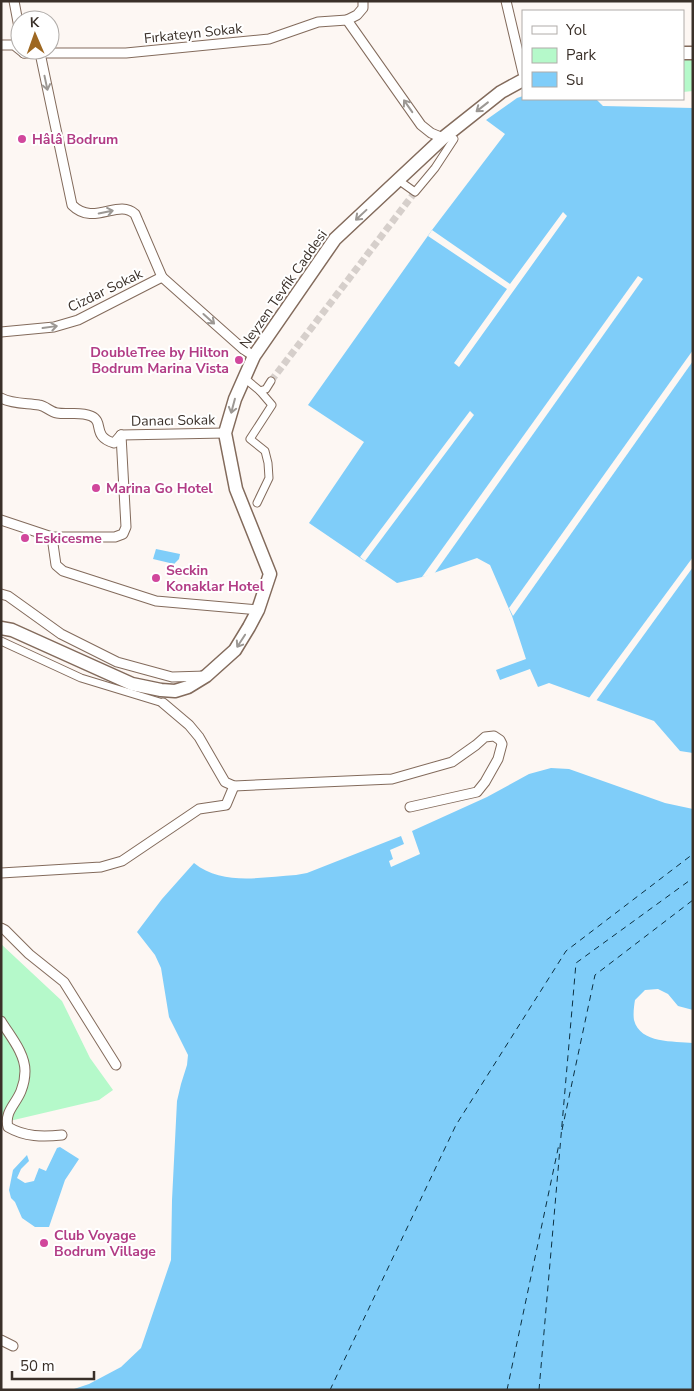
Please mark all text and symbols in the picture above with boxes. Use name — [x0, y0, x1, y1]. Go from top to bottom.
north arrow — [10, 10, 60, 60]
legend — [522, 10, 684, 100]
text: K — [30, 13, 40, 32]
street label: Fırkateyn Sokak — [143, 19, 244, 48]
text: Yol — [565, 20, 587, 40]
text: Park — [566, 45, 596, 65]
text: Su — [566, 70, 584, 90]
one-way arrow — [42, 74, 51, 90]
one-way arrow — [403, 100, 413, 114]
one-way arrow — [476, 101, 489, 112]
place label: Hâlâ Bodrum — [32, 130, 118, 149]
marker: Hâlâ Bodrum — [16, 133, 28, 145]
one-way arrow — [98, 207, 114, 216]
one-way arrow — [354, 209, 367, 221]
street label: Neyzen Tevfik Caddesi — [235, 226, 332, 352]
street label: Cizdar Sokak — [65, 264, 147, 317]
one-way arrow — [202, 313, 215, 325]
one-way arrow — [41, 322, 57, 332]
place label: DoubleTree by Hilton Bodrum Marina Vista — [90, 343, 229, 378]
marker: DoubleTree by Hilton Bodrum Marina Vista — [233, 354, 245, 366]
one-way arrow — [228, 398, 237, 414]
street label: Danacı Sokak — [131, 410, 216, 431]
place label: Marina Go Hotel — [106, 479, 213, 498]
marker: Marina Go Hotel — [90, 482, 102, 494]
place label: Eskicesme — [35, 529, 102, 548]
marker: Eskicesme — [19, 532, 31, 544]
place label: Seckin Konaklar Hotel — [166, 561, 265, 596]
marker: Seckin Konaklar Hotel — [150, 572, 162, 584]
one-way arrow — [235, 633, 245, 647]
place label: Club Voyage Bodrum Village — [54, 1226, 156, 1261]
marker: Club Voyage Bodrum Village — [38, 1237, 50, 1249]
scale bar — [12, 1348, 95, 1380]
text: 50 m — [20, 1356, 55, 1376]

